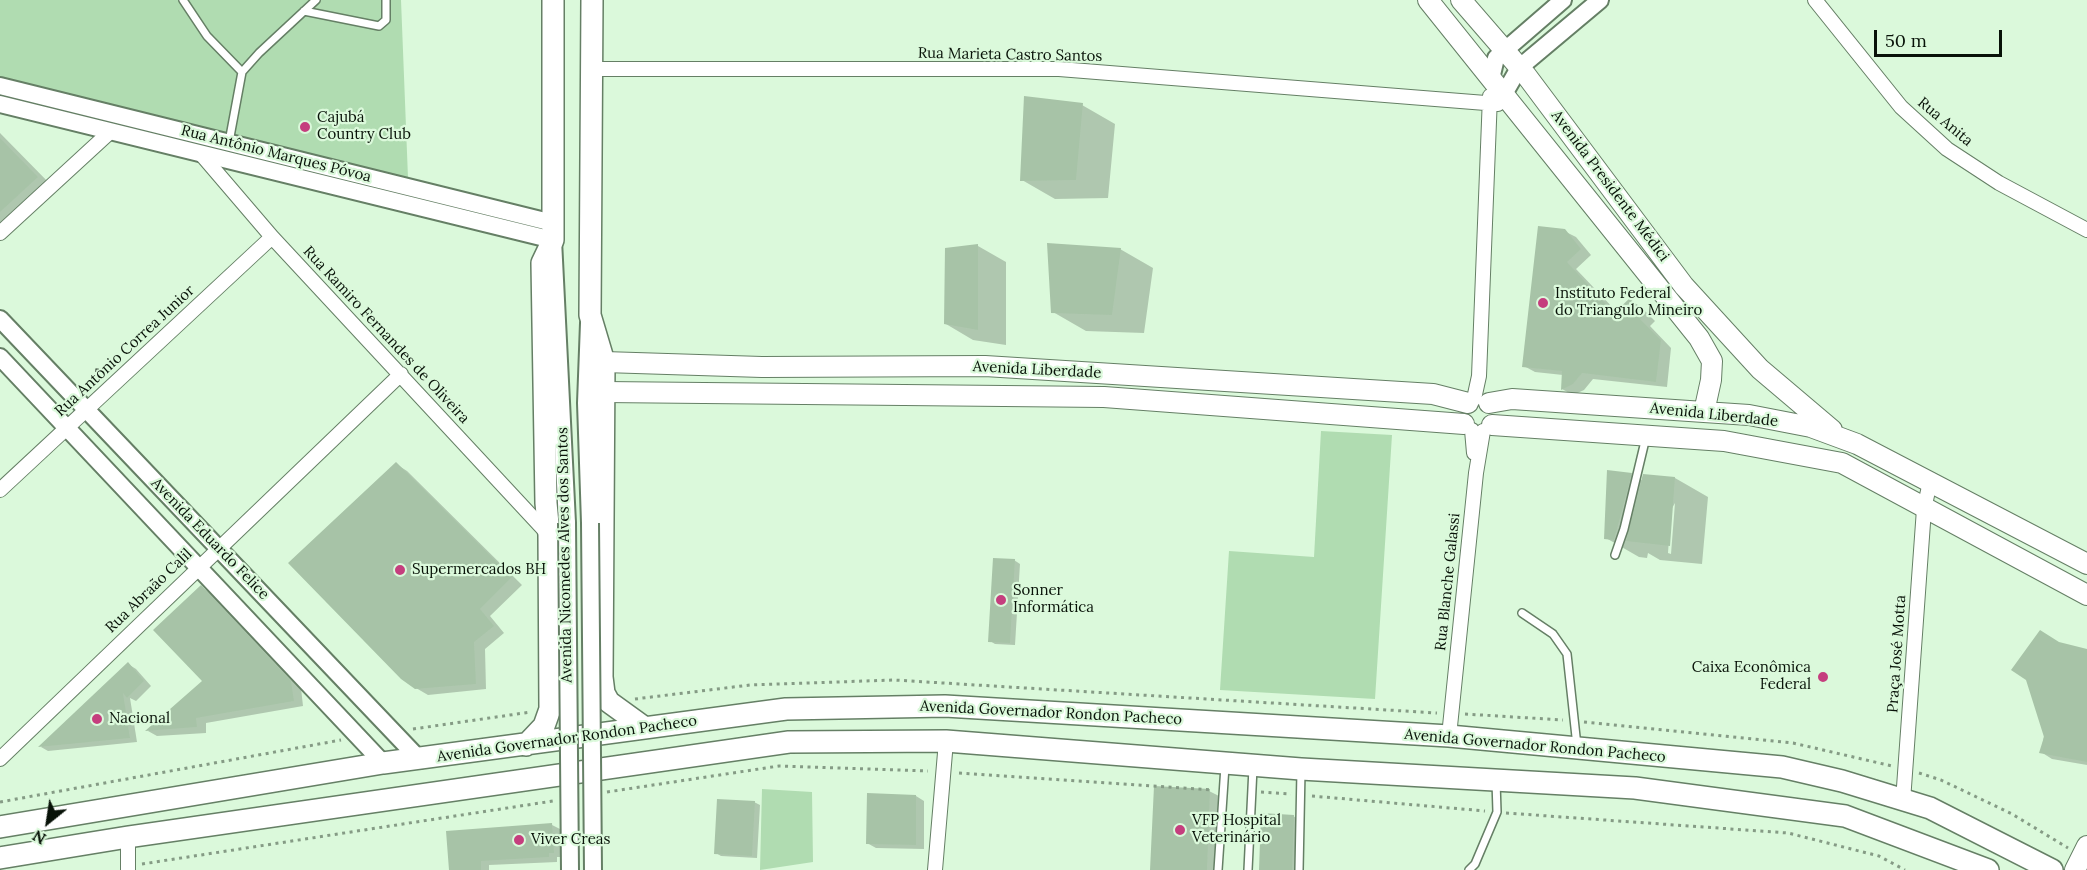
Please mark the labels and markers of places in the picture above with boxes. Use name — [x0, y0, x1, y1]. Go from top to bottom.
place label: Cajubá Country Club — [317, 109, 411, 144]
marker: Cajubá Country Club — [298, 120, 312, 134]
place label: Instituto Federal do Triangulo Mineiro — [1555, 285, 1702, 320]
marker: Instituto Federal do Triangulo Mineiro — [1536, 296, 1550, 310]
place label: Supermercados BH — [412, 561, 546, 579]
marker: Supermercados BH — [393, 563, 407, 577]
place label: Sonner Informática — [1013, 582, 1094, 617]
marker: Sonner Informática — [994, 593, 1008, 607]
place label: Caixa Econômica Federal — [1692, 659, 1811, 694]
marker: Caixa Econômica Federal — [1816, 670, 1830, 684]
place label: Nacional — [109, 710, 170, 728]
marker: Nacional — [90, 712, 104, 726]
place label: VFP Hospital Veterinário — [1192, 812, 1281, 847]
marker: VFP Hospital Veterinário — [1173, 823, 1187, 837]
place label: Viver Creas — [531, 831, 611, 849]
marker: Viver Creas — [512, 833, 526, 847]

